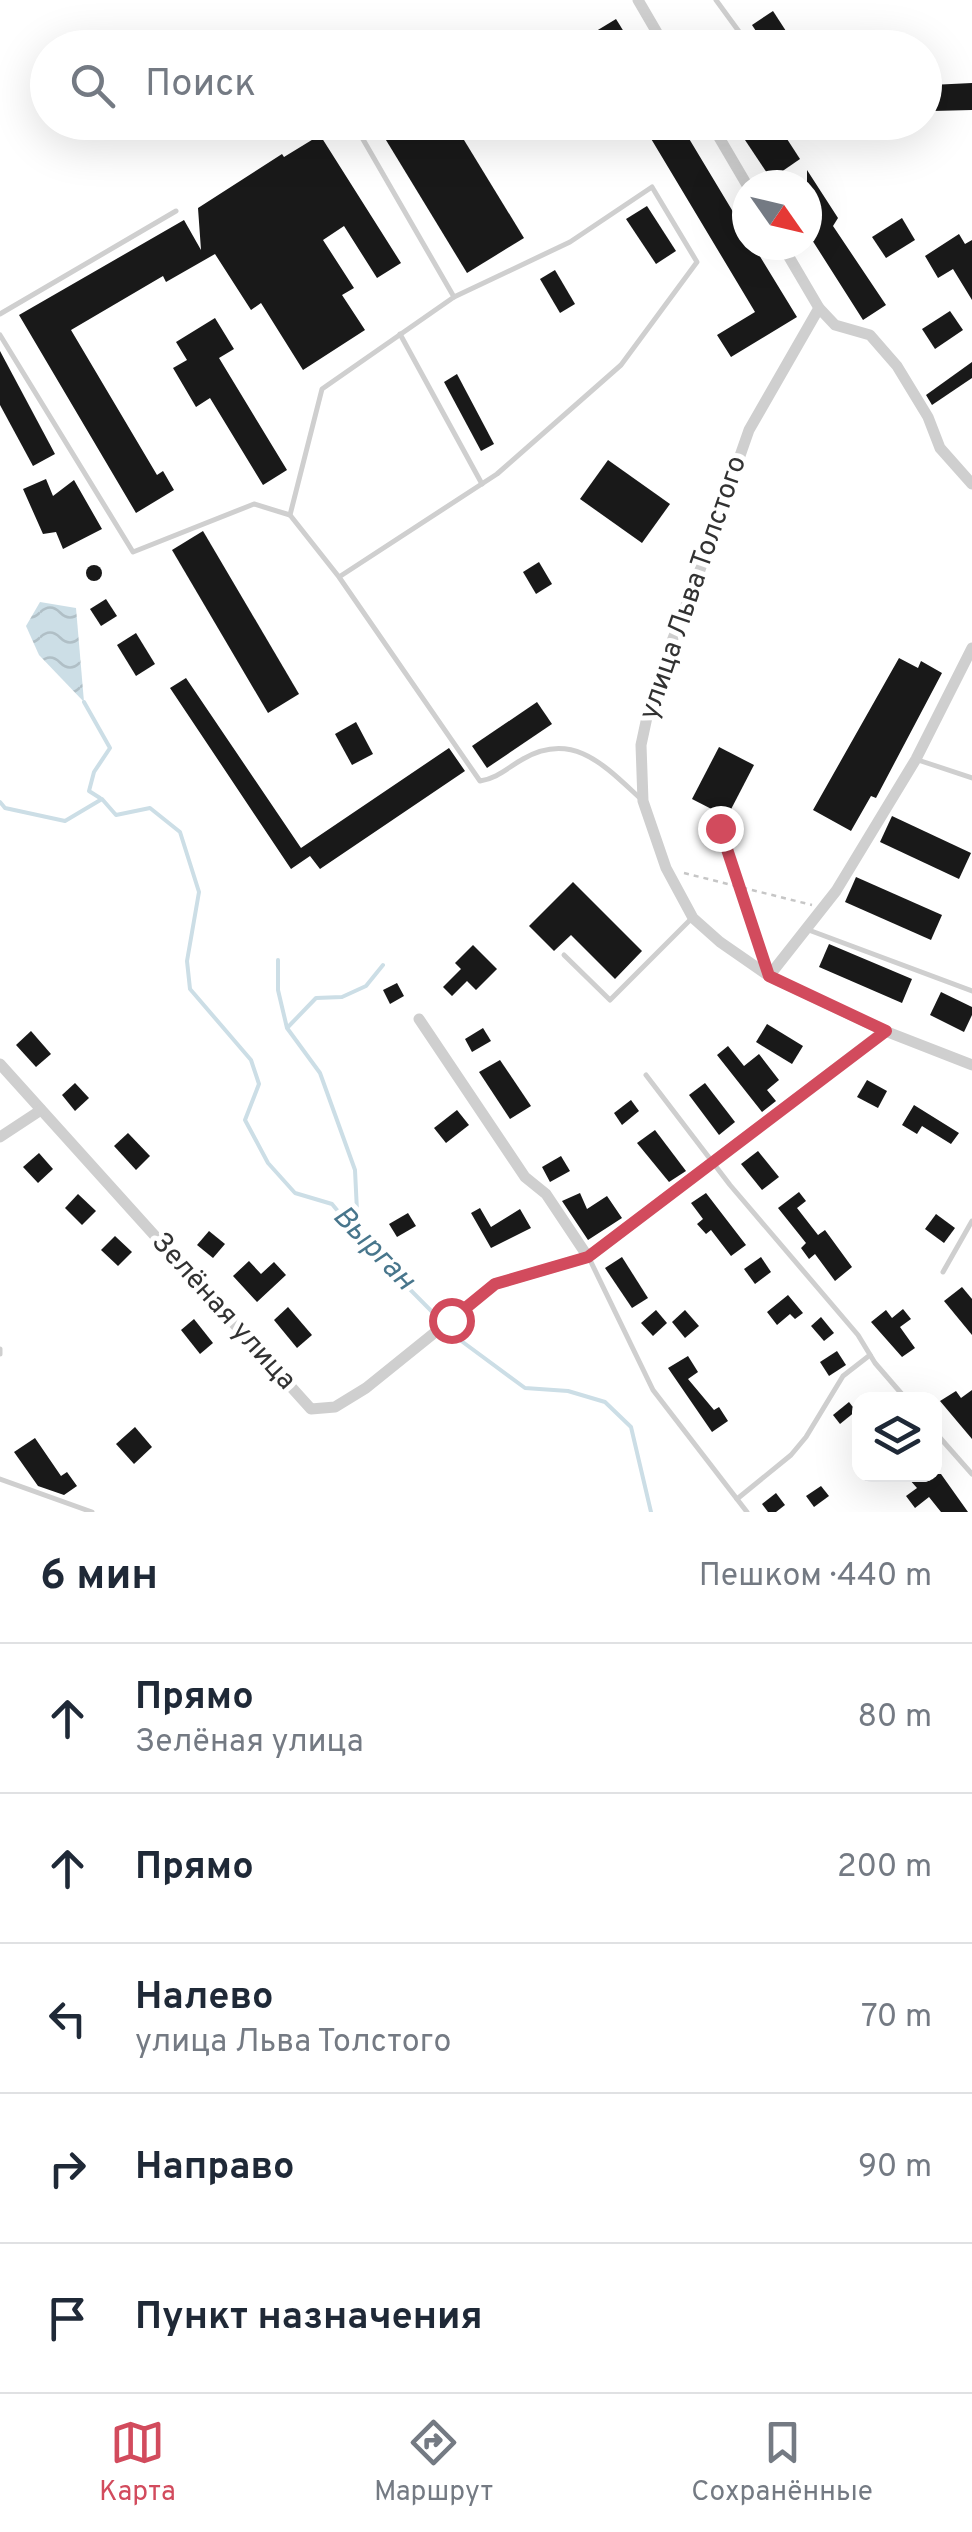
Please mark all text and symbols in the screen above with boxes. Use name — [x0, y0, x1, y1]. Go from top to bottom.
search box — [30, 30, 942, 140]
icon: search — [65, 58, 120, 113]
text: Поиск — [145, 61, 256, 110]
north arrow — [732, 170, 822, 260]
street label: улица Льва Толстого — [632, 451, 756, 725]
route end — [698, 806, 744, 852]
water label: Вырган — [324, 1199, 423, 1300]
street label: Зелёная улица — [143, 1226, 303, 1398]
route start — [429, 1298, 475, 1344]
map controls — [852, 1392, 942, 1482]
button: layers — [852, 1392, 942, 1482]
text: 6 мин — [40, 1551, 158, 1604]
text: Пешком · 440 m — [699, 1557, 932, 1597]
text: Прямо — [135, 1674, 254, 1723]
icon: ahead — [40, 1691, 95, 1746]
text: 80 m — [858, 1698, 932, 1738]
text: Зелёная улица — [135, 1723, 364, 1763]
icon: ahead — [40, 1841, 95, 1896]
text: Прямо — [135, 1844, 254, 1893]
text: 200 m — [837, 1848, 932, 1888]
text: Налево — [135, 1974, 274, 2023]
icon: left — [40, 1991, 95, 2046]
text: 70 m — [861, 1998, 932, 2038]
text: улица Льва Толстого — [135, 2023, 451, 2063]
icon: right — [40, 2141, 95, 2196]
text: Направо — [135, 2144, 295, 2193]
text: 90 m — [858, 2148, 932, 2188]
icon: arrive — [40, 2291, 95, 2346]
text: Пункт назначения — [135, 2294, 483, 2343]
tab: Карта — [99, 2415, 176, 2511]
tab: Маршрут — [374, 2415, 493, 2511]
tab: Сохранённые — [691, 2415, 873, 2511]

